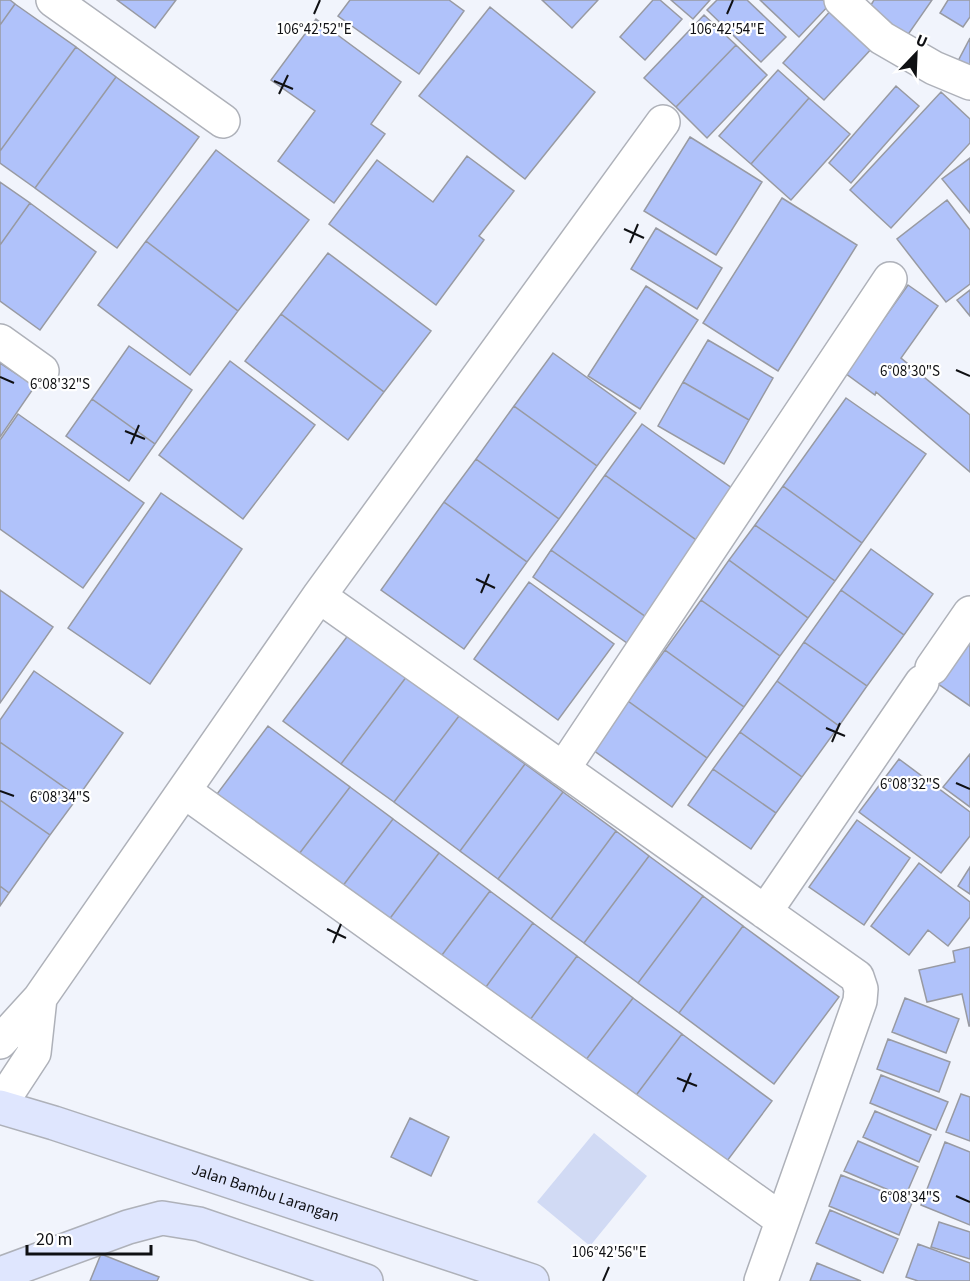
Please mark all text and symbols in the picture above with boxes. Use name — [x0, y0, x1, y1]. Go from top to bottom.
text: 106°42'52"E — [276, 19, 352, 40]
text: 106°42'54"E — [689, 19, 765, 40]
north arrow — [886, 24, 946, 84]
text: U — [912, 29, 931, 53]
text: 6°08'30"S — [880, 361, 940, 382]
text: 6°08'32"S — [30, 374, 90, 395]
text: 6°08'32"S — [880, 774, 940, 795]
text: 6°08'34"S — [30, 787, 90, 808]
street label: Jalan Bambu Larangan — [189, 1158, 342, 1227]
text: 6°08'34"S — [880, 1187, 940, 1208]
scale bar — [27, 1218, 152, 1256]
text: 20 m — [36, 1227, 72, 1252]
text: 106°42'56"E — [571, 1242, 647, 1263]

